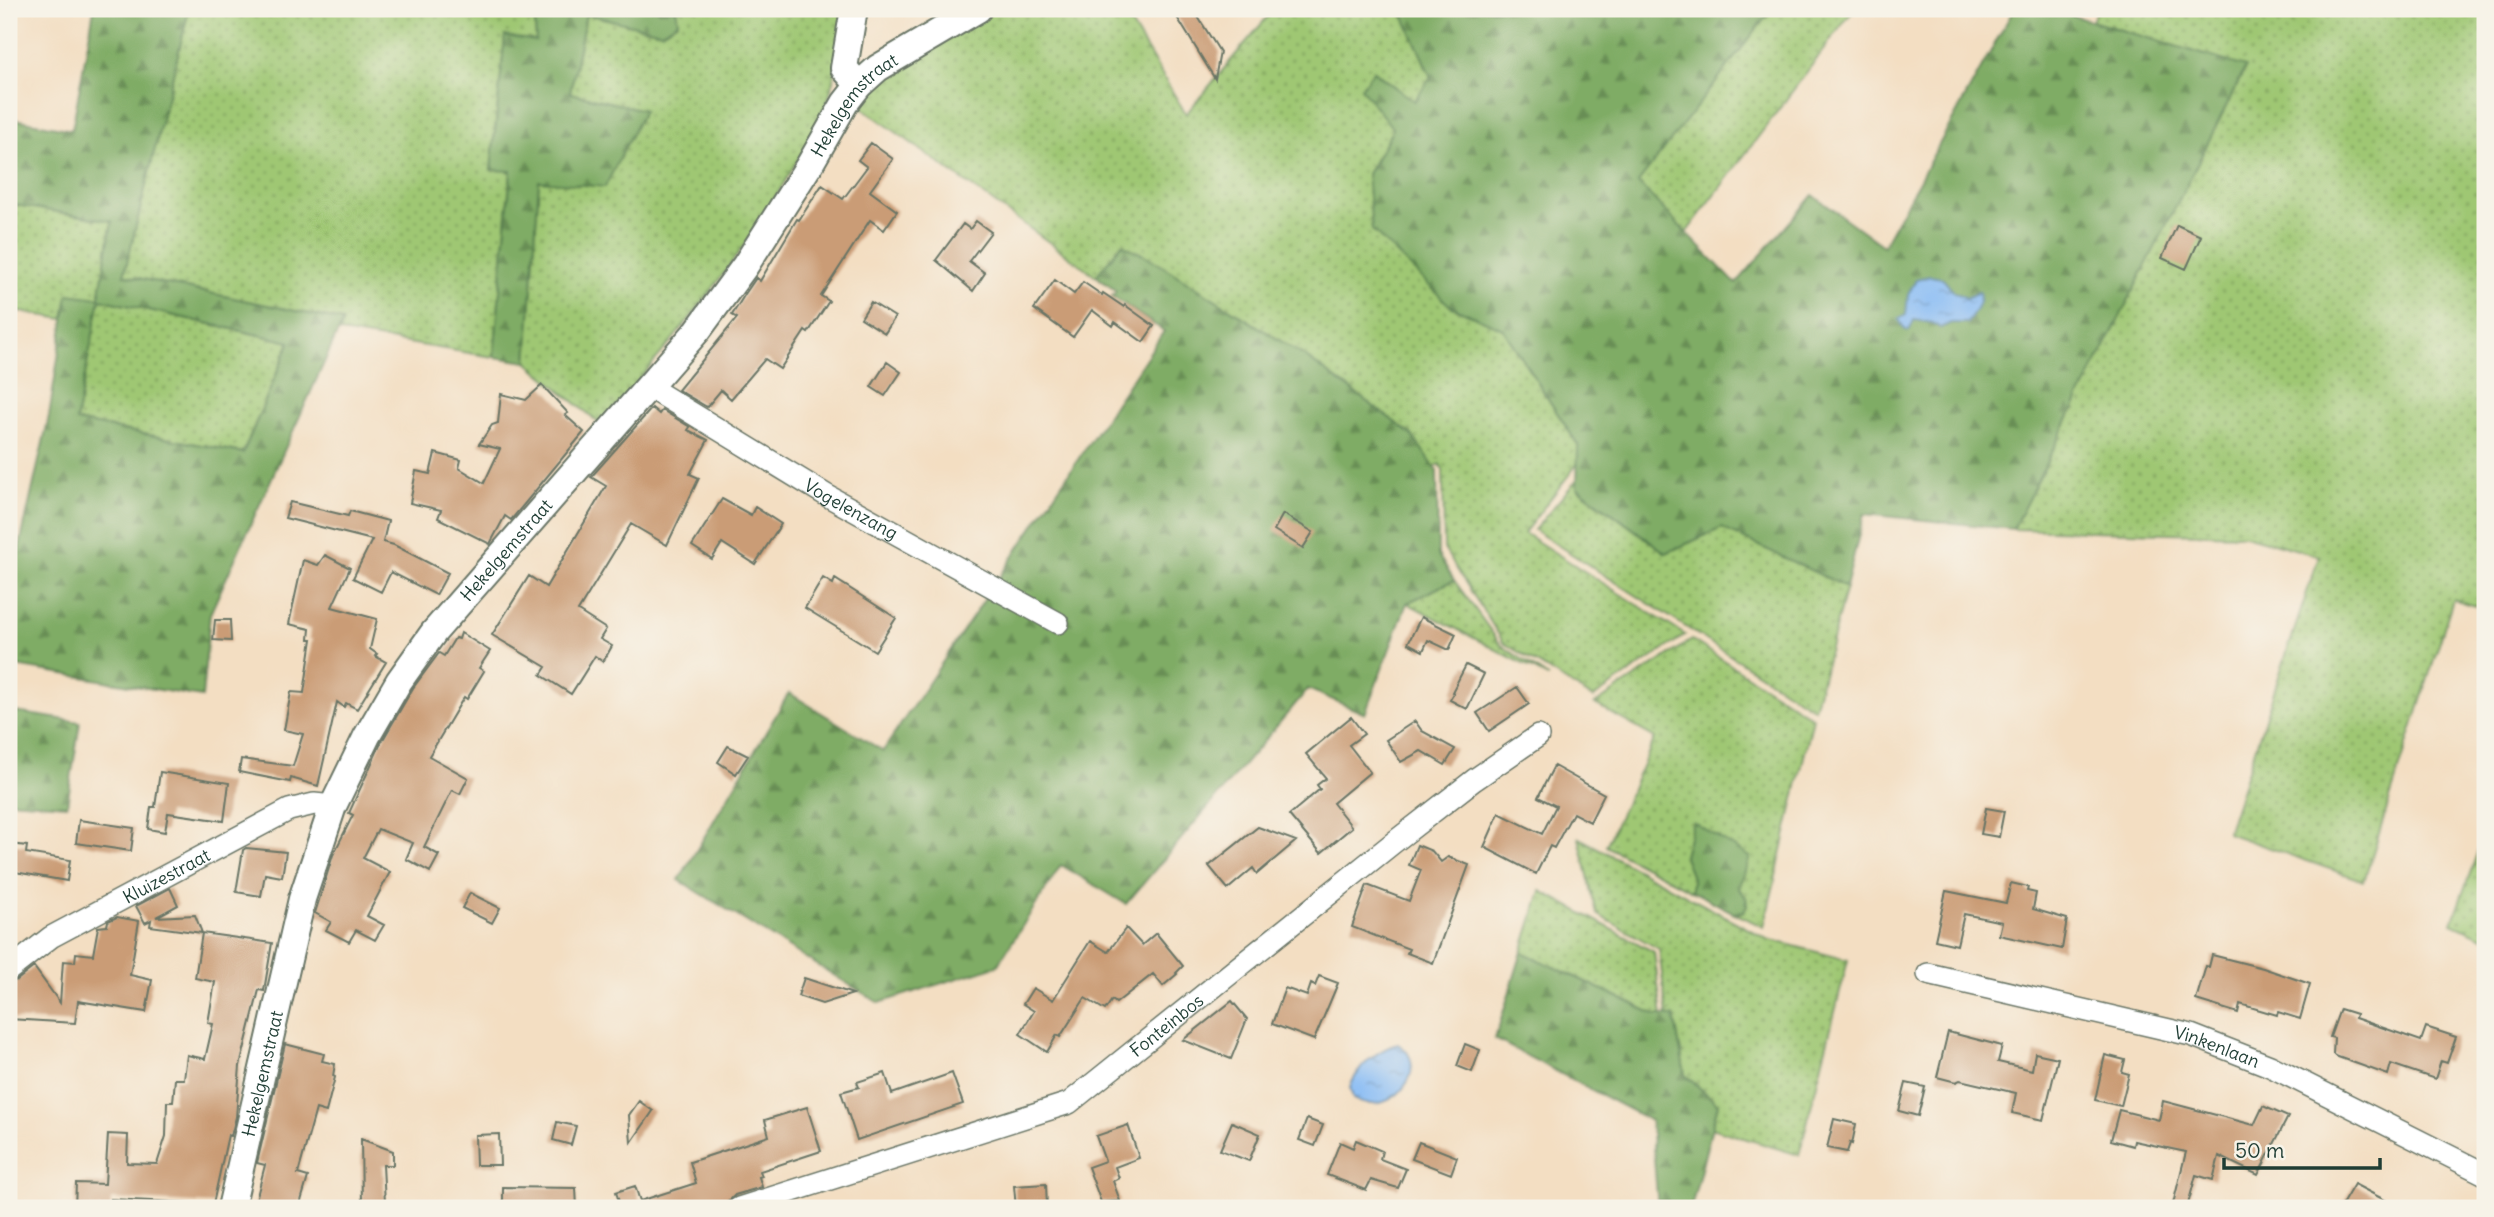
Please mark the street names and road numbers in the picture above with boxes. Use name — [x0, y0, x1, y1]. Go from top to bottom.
street label: Hekelgemstraat — [805, 48, 902, 161]
street label: Vogelenzang — [800, 473, 902, 544]
street label: Hekelgemstraat — [455, 494, 557, 606]
street label: Kluizestraat — [119, 843, 214, 908]
street label: Fonteinbos — [1125, 988, 1208, 1062]
street label: Hekelgemstraat — [236, 1008, 288, 1139]
street label: Vinkenlaan — [2172, 1020, 2263, 1072]

